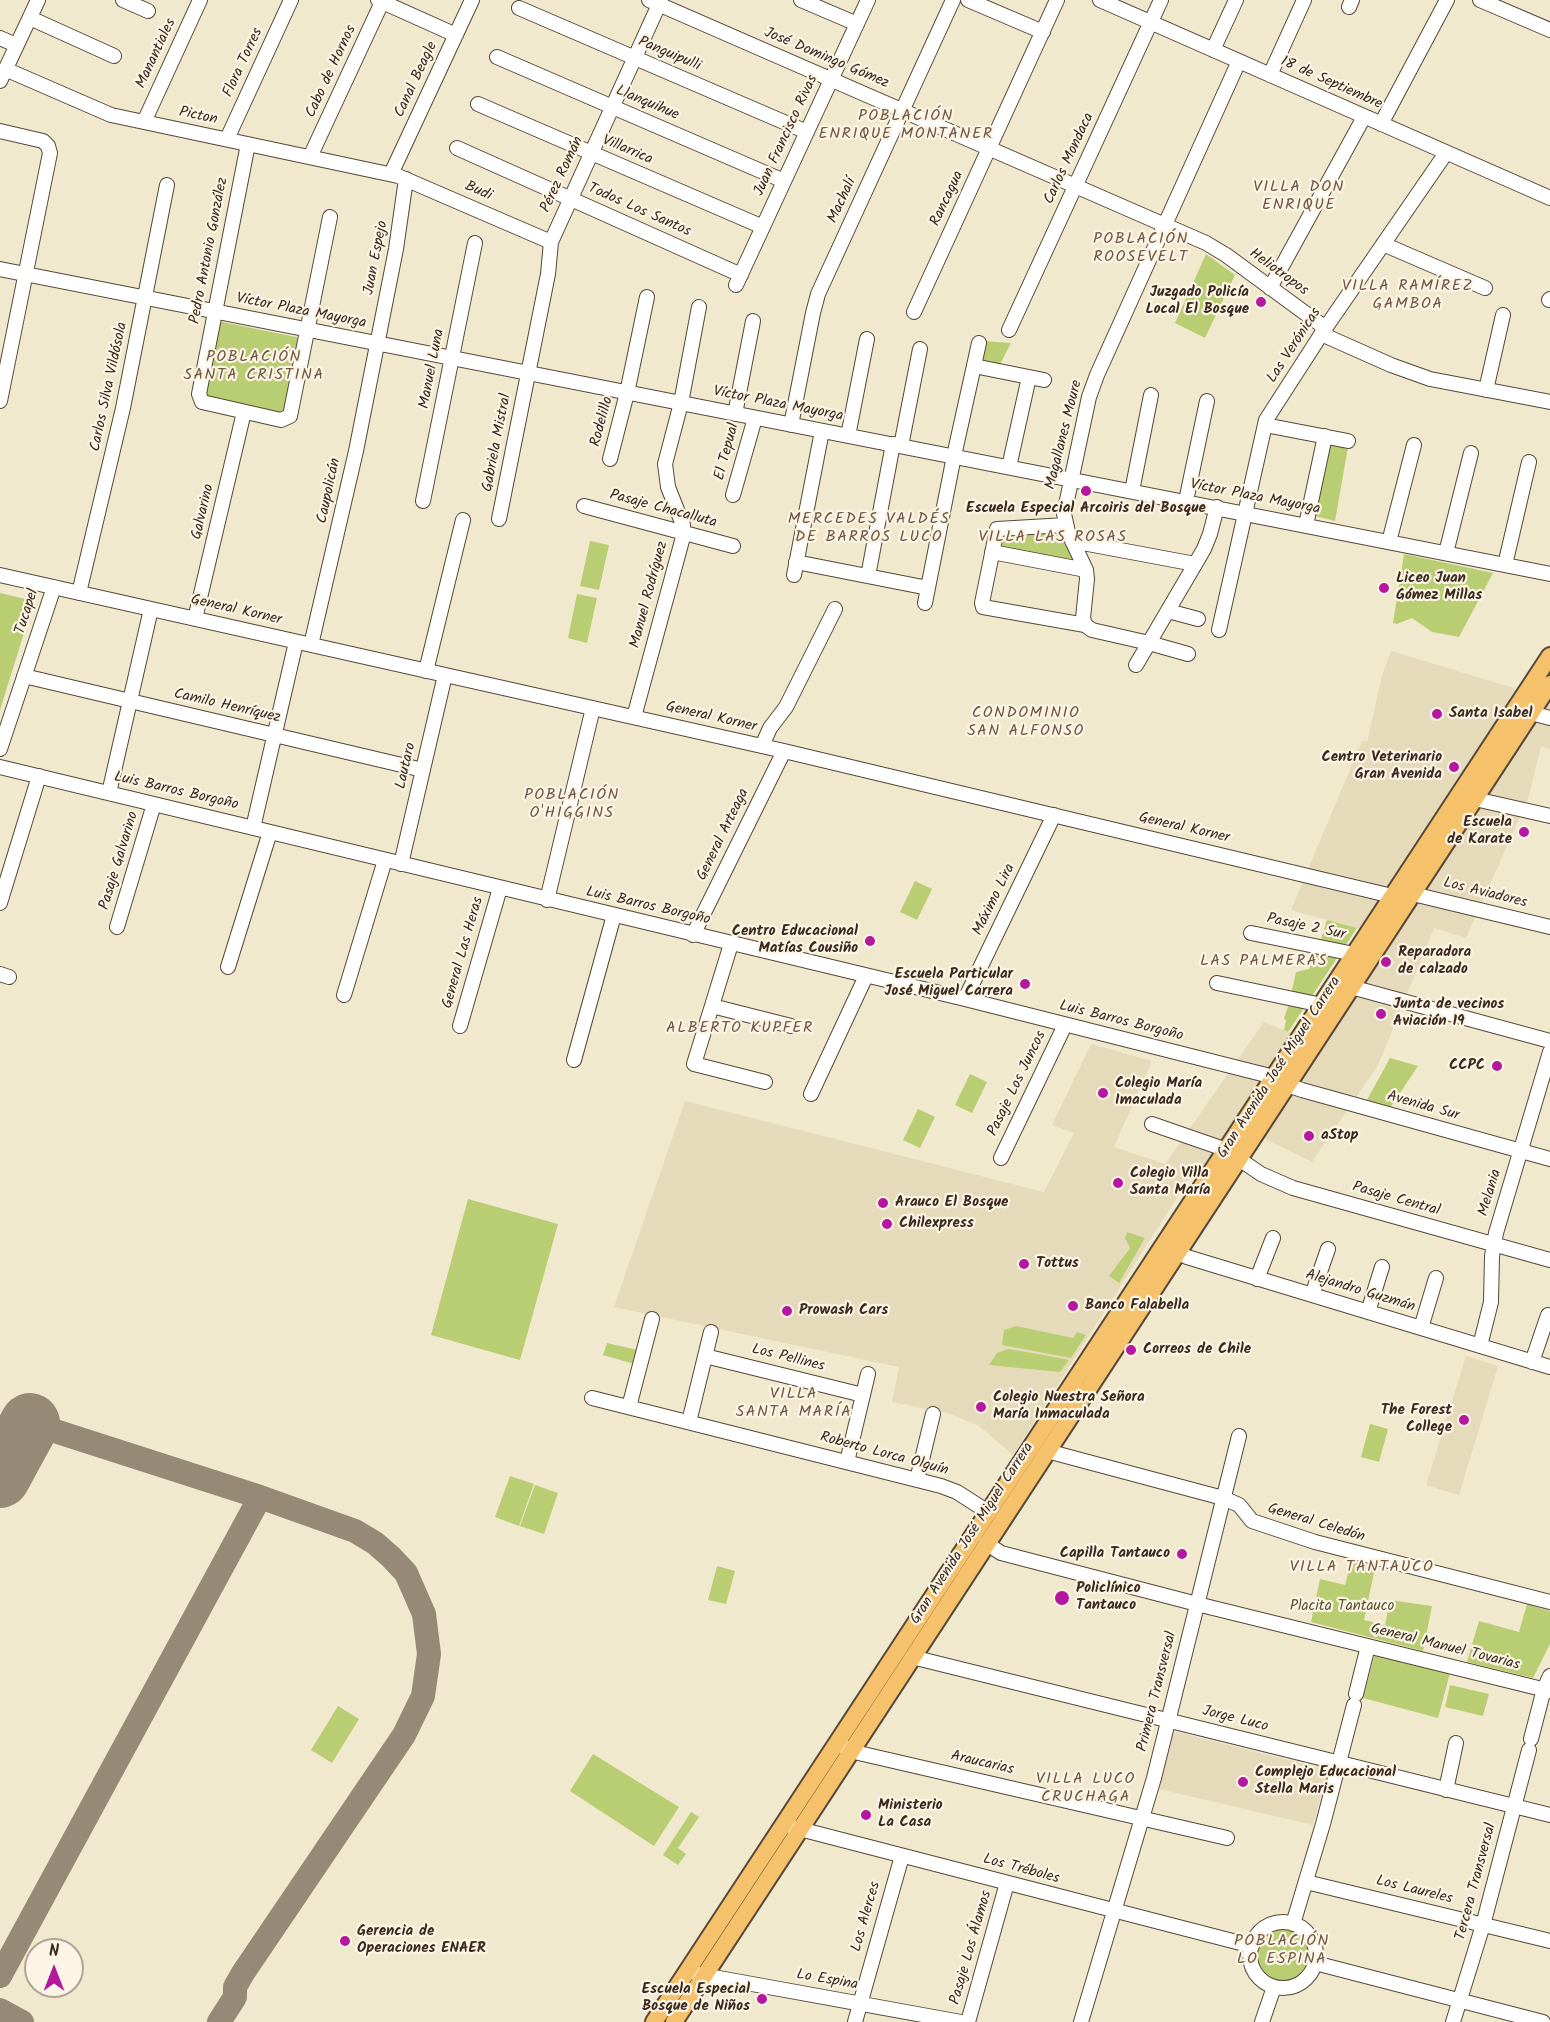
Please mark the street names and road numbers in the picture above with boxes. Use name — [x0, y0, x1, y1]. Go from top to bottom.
street label: Manantiales — [133, 16, 181, 92]
street label: Cabo de Hornos — [303, 23, 361, 121]
street label: José Domingo Gómez — [761, 25, 891, 93]
street label: Flora Torres — [220, 26, 268, 100]
street label: Panguipulli — [635, 34, 703, 76]
street label: Canal Beagle — [392, 39, 442, 121]
street label: 18 de Septiembre — [1277, 54, 1385, 114]
street label: Juan Francisco Rivas — [751, 73, 823, 199]
street label: Llanquihue — [613, 83, 681, 125]
street label: Picton — [177, 104, 219, 130]
street label: Carlos Mondaca — [1041, 110, 1099, 208]
street label: Villarrica — [599, 132, 655, 170]
street label: Pérez Román — [538, 134, 588, 216]
street label: Rancagua — [927, 169, 969, 229]
street label: Pedro Antonio González — [187, 176, 233, 326]
street label: Machalí — [825, 176, 861, 226]
street label: Budi — [462, 178, 494, 206]
street label: Todos Los Santos — [585, 180, 693, 242]
street label: Juan Espejo — [361, 219, 393, 297]
street label: Heliotropos — [1245, 246, 1311, 300]
street label: Víctor Plaza Mayorga — [234, 291, 368, 333]
street label: Las Verónicas — [1264, 305, 1326, 387]
street label: Carlos Silva Vildósola — [87, 321, 133, 453]
street label: Manuel Luna — [416, 328, 450, 410]
street label: Magallanes Moure — [1043, 378, 1087, 492]
street label: Víctor Plaza Mayorga — [711, 384, 845, 426]
street label: Gabriela Mistral — [480, 393, 516, 493]
street label: Rodelillo — [588, 395, 618, 449]
street label: El Tepual — [712, 421, 744, 483]
street label: Caupolicán — [314, 457, 346, 525]
street label: Víctor Plaza Mayorga — [1188, 477, 1322, 519]
street label: Galvarino — [189, 482, 219, 542]
street label: Pasaje Chacalluta — [607, 487, 719, 533]
street label: Manuel Rodríguez — [627, 540, 673, 650]
street label: Tucapel — [12, 587, 44, 637]
street label: General Korner — [189, 592, 283, 630]
street label: Camilo Henríquez — [172, 686, 282, 728]
street label: General Korner — [664, 699, 758, 737]
street label: Lautaro — [393, 741, 421, 791]
street label: Luis Barros Borgoño — [112, 769, 240, 815]
street label: General Arteaga — [694, 786, 754, 884]
street label: Pasaje Galvarino — [97, 810, 143, 912]
street label: General Korner — [1137, 810, 1231, 848]
street label: Máximo Lira — [970, 861, 1020, 939]
street label: Los Aviadores — [1441, 875, 1529, 913]
street label: Luis Barros Borgoño — [584, 884, 712, 930]
street label: General Las Heras — [439, 895, 489, 1011]
street label: Pasaje 2 Sur — [1265, 911, 1347, 945]
street label: Gran Avenida José Miguel Carrera — [1214, 974, 1346, 1162]
street label: Luis Barros Borgoño — [1057, 998, 1185, 1046]
street label: Pasaje Los Juncos — [985, 1029, 1051, 1139]
street label: Avenida Sur — [1385, 1088, 1461, 1126]
street label: Melania — [1475, 1167, 1507, 1219]
street label: Pasaje Central — [1350, 1179, 1442, 1221]
street label: Alejandro Guzmán — [1303, 1267, 1417, 1317]
street label: Los Pellines — [750, 1341, 826, 1377]
street label: Roberto Lorca Olguín — [818, 1429, 950, 1481]
street label: Gran Avenida José Miguel Carrera — [907, 1440, 1039, 1628]
street label: General Celedón — [1265, 1501, 1367, 1547]
street label: General Manuel Tovarias — [1369, 1621, 1521, 1675]
street label: Primera Transversal — [1134, 1630, 1182, 1754]
street label: Jorge Luco — [1200, 1703, 1270, 1737]
street label: Araucarias — [949, 1748, 1015, 1780]
street label: Tercera Transversal — [1453, 1821, 1501, 1943]
street label: Los Tréboles — [981, 1851, 1061, 1889]
street label: Los Laureles — [1374, 1873, 1454, 1909]
street label: Los Alerces — [848, 1880, 886, 1954]
street label: Pasaje Los Álamos — [947, 1889, 997, 2007]
street label: Lo Espina — [795, 1967, 859, 1995]

